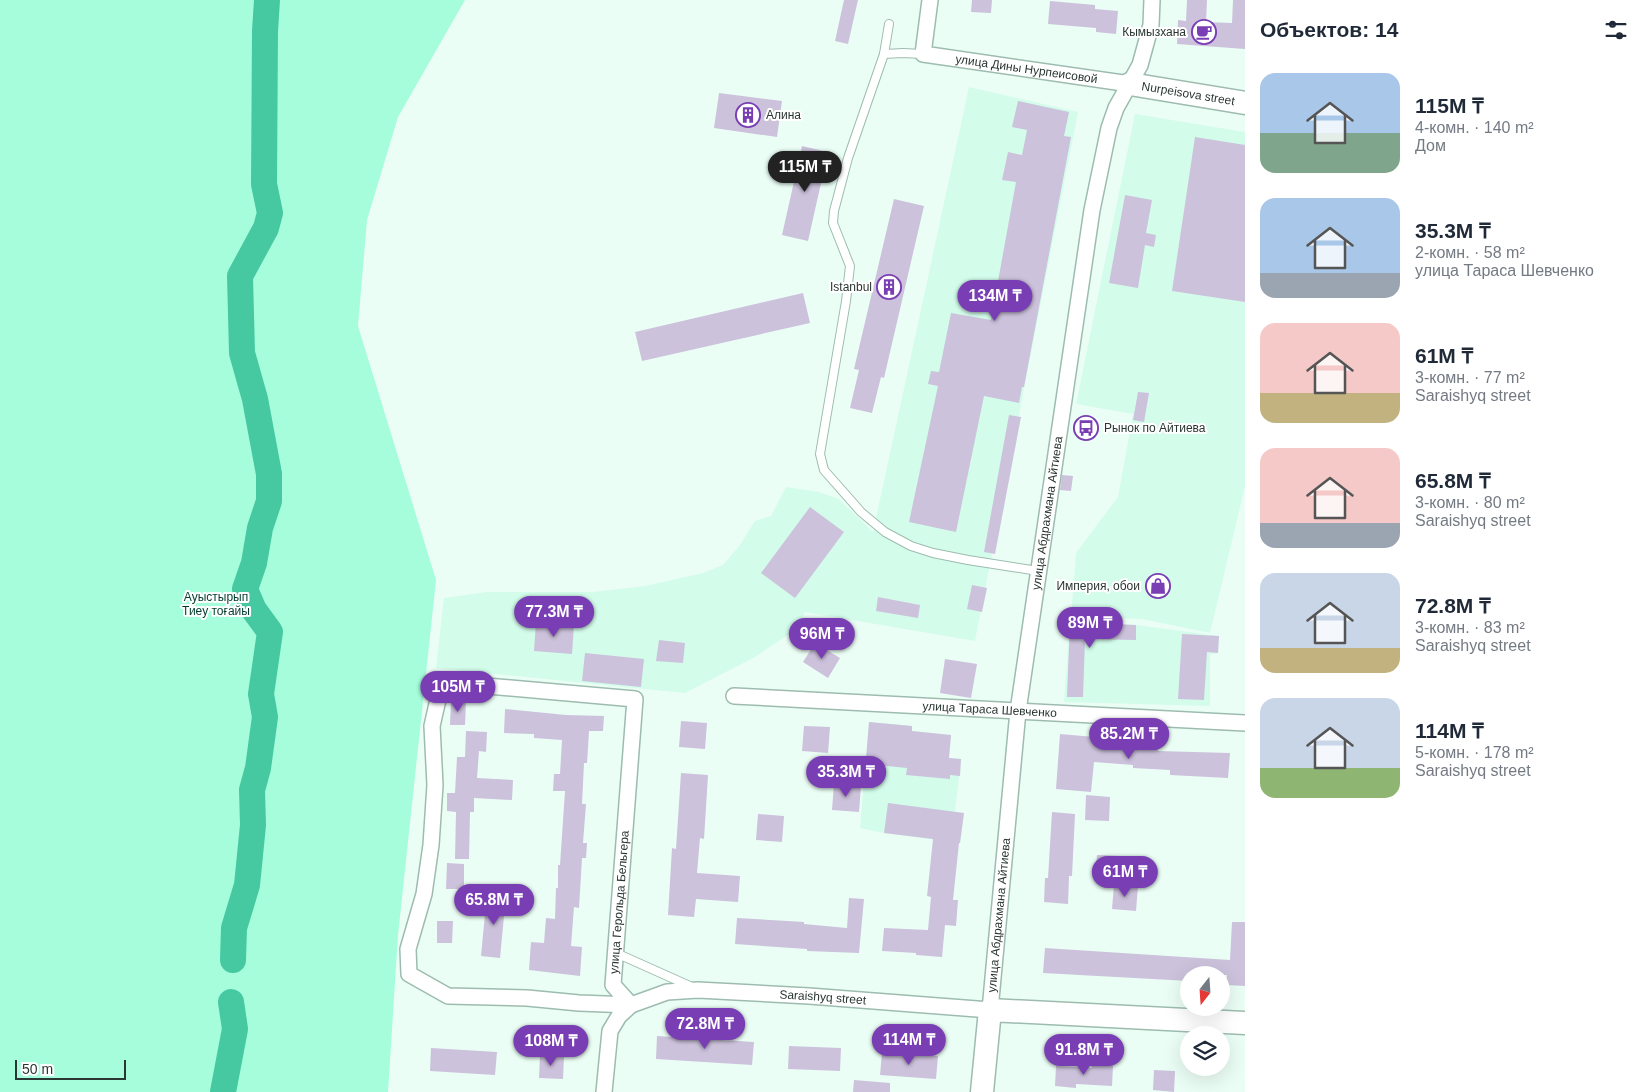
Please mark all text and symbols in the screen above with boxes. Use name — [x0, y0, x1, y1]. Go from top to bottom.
icon: filters — [1602, 16, 1630, 44]
text: Объектов: 14 — [1260, 18, 1398, 41]
cafe icon: Кымызхана — [1191, 19, 1217, 45]
place label: Кымызхана — [1122, 25, 1186, 39]
street label: улица Дины Нурпеисовой — [954, 52, 1098, 86]
street label: Nurpeisova street — [1141, 79, 1236, 108]
icon: home — [1300, 93, 1360, 153]
text: 115M ₸ — [1415, 94, 1484, 117]
building icon: Алина — [735, 102, 761, 128]
place label: Алина — [766, 108, 801, 122]
text: 4-комн. · 140 m² — [1415, 119, 1534, 136]
text: Дом — [1415, 137, 1446, 154]
pin: 115M ₸ — [764, 150, 846, 193]
text: 115M ₸ — [779, 158, 831, 175]
icon: home — [1300, 218, 1360, 278]
text: 35.3M ₸ — [1415, 219, 1491, 242]
text: 2-комн. · 58 m² — [1415, 244, 1525, 261]
text: улица Тараса Шевченко — [1415, 262, 1594, 279]
building icon: Istanbul — [876, 274, 902, 300]
place label: Istanbul — [830, 280, 872, 294]
pin: 134M ₸ — [954, 280, 1036, 322]
text: 134M ₸ — [968, 287, 1022, 304]
icon: home — [1300, 343, 1360, 403]
text: 61M ₸ — [1415, 344, 1473, 367]
text: 3-комн. · 77 m² — [1415, 369, 1525, 386]
text: Saraishyq street — [1415, 387, 1531, 404]
bus stop icon: Рынок по Айтиева — [1073, 415, 1099, 441]
place label: Рынок по Айтиева — [1104, 421, 1206, 435]
street label: улица Абдрахмана Айтиева — [1029, 435, 1066, 591]
icon: home — [1300, 468, 1360, 528]
text: 65.8M ₸ — [1415, 469, 1491, 492]
text: 3-комн. · 80 m² — [1415, 494, 1525, 511]
text: Saraishyq street — [1415, 512, 1531, 529]
shop icon: Империя, обои — [1145, 573, 1171, 599]
place label: Империя, обои — [1056, 579, 1140, 593]
park label: Ауыстырып Тиеу тоғайы — [182, 590, 250, 618]
icon: home — [1300, 593, 1360, 653]
text: 72.8M ₸ — [1415, 594, 1491, 617]
pin: 77.3M ₸ — [508, 596, 600, 638]
text: 77.3M ₸ — [525, 603, 583, 620]
pin: 89M ₸ — [1055, 606, 1125, 649]
text: 89M ₸ — [1068, 614, 1112, 631]
pin: 96M ₸ — [787, 618, 857, 660]
text: 3-комн. · 83 m² — [1415, 619, 1525, 636]
text: 96M ₸ — [800, 625, 844, 642]
text: Saraishyq street — [1415, 637, 1531, 654]
pin: 105M ₸ — [417, 670, 499, 713]
text: 105M ₸ — [431, 678, 485, 695]
street label: улица Тараса Шевченко — [922, 699, 1057, 720]
pin: 85.2M ₸ — [1083, 718, 1175, 760]
icon: home — [1300, 718, 1360, 778]
text: 114M ₸ — [1415, 719, 1484, 742]
text: 85.2M ₸ — [1100, 725, 1158, 742]
text: 5-комн. · 178 m² — [1415, 744, 1534, 761]
pin: 35.3M ₸ — [800, 756, 892, 798]
text: Saraishyq street — [1415, 762, 1531, 779]
text: 35.3M ₸ — [817, 763, 875, 780]
street label: улица Герольда Бельгера — [607, 830, 632, 974]
street label: улица Абдрахмана Айтиева — [985, 837, 1013, 993]
pin: 61M ₸ — [1090, 856, 1160, 898]
text: 61M ₸ — [1103, 863, 1147, 880]
pin: 65.8M ₸ — [448, 884, 540, 926]
text: 65.8M ₸ — [465, 891, 523, 908]
north arrow — [1180, 966, 1230, 1016]
map controls — [1180, 966, 1230, 1076]
street label: Saraishyq street — [779, 987, 867, 1007]
pin: 72.8M ₸ — [659, 1008, 751, 1050]
text: 72.8M ₸ — [676, 1015, 734, 1032]
pin: 108M ₸ — [510, 1024, 592, 1067]
pin: 114M ₸ — [868, 1024, 950, 1066]
button: layers — [1180, 1026, 1230, 1076]
text: 114M ₸ — [883, 1031, 935, 1048]
text: 108M ₸ — [524, 1032, 578, 1049]
pin: 91.8M ₸ — [1038, 1034, 1130, 1076]
text: 91.8M ₸ — [1055, 1041, 1113, 1058]
scale bar — [15, 1057, 126, 1080]
text: 50 m — [22, 1061, 53, 1077]

